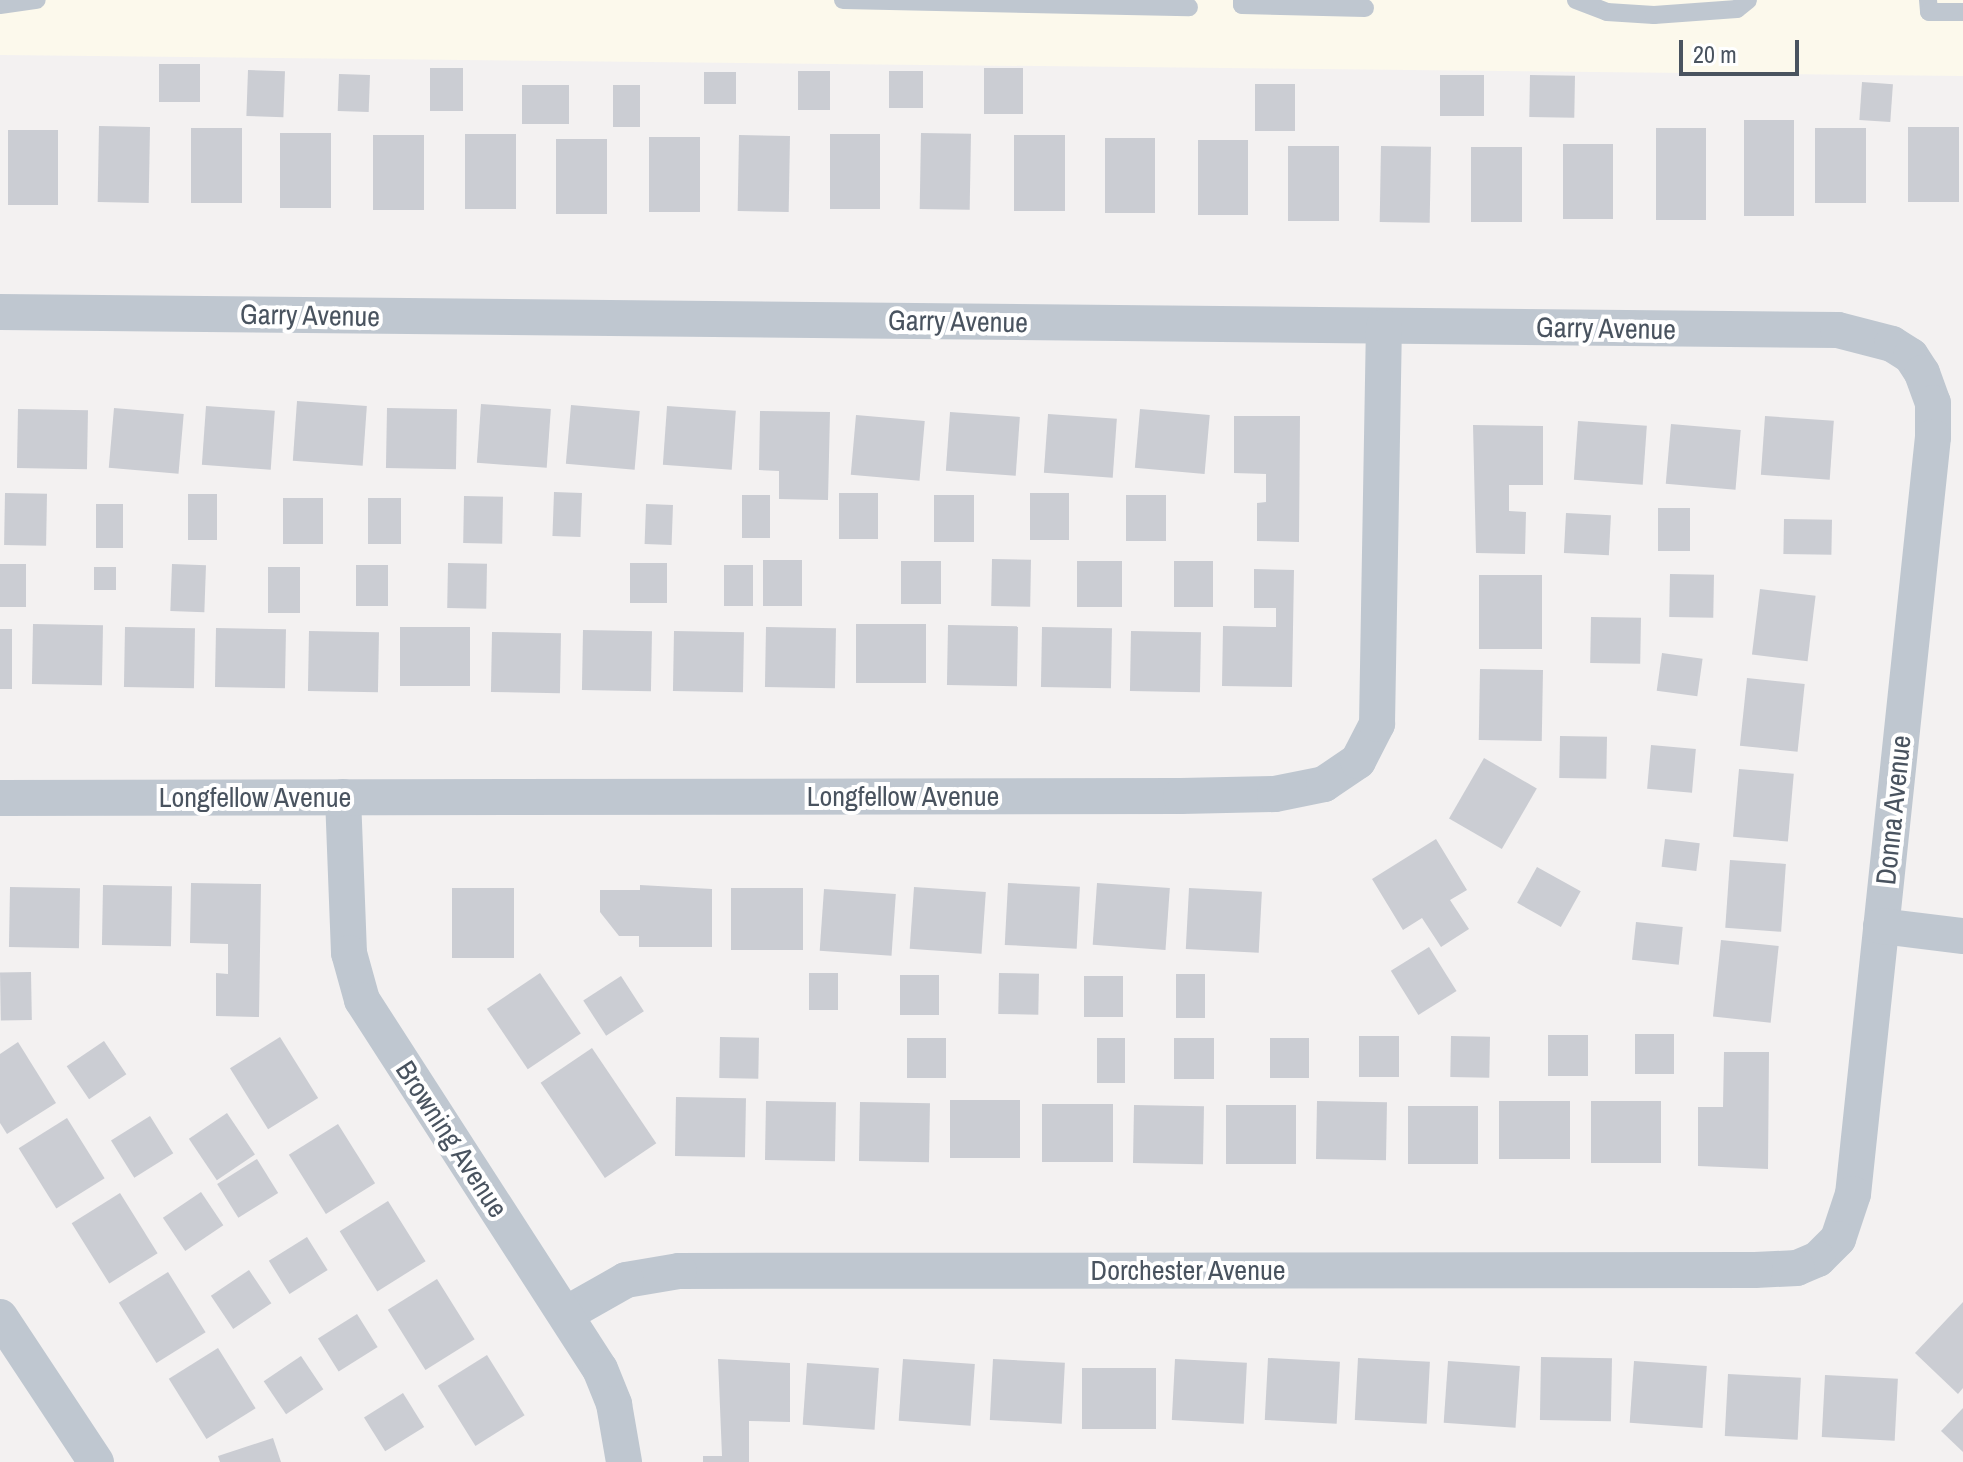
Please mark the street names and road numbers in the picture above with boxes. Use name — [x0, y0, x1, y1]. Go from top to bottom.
street label: Garry Avenue — [239, 297, 381, 333]
street label: Garry Avenue — [887, 303, 1029, 339]
street label: Garry Avenue — [1535, 310, 1677, 346]
street label: Donna Avenue — [1868, 733, 1918, 887]
street label: Longfellow Avenue — [806, 779, 1000, 813]
street label: Longfellow Avenue — [158, 780, 352, 814]
street label: Browning Avenue — [389, 1054, 515, 1224]
street label: Dorchester Avenue — [1090, 1253, 1286, 1287]

